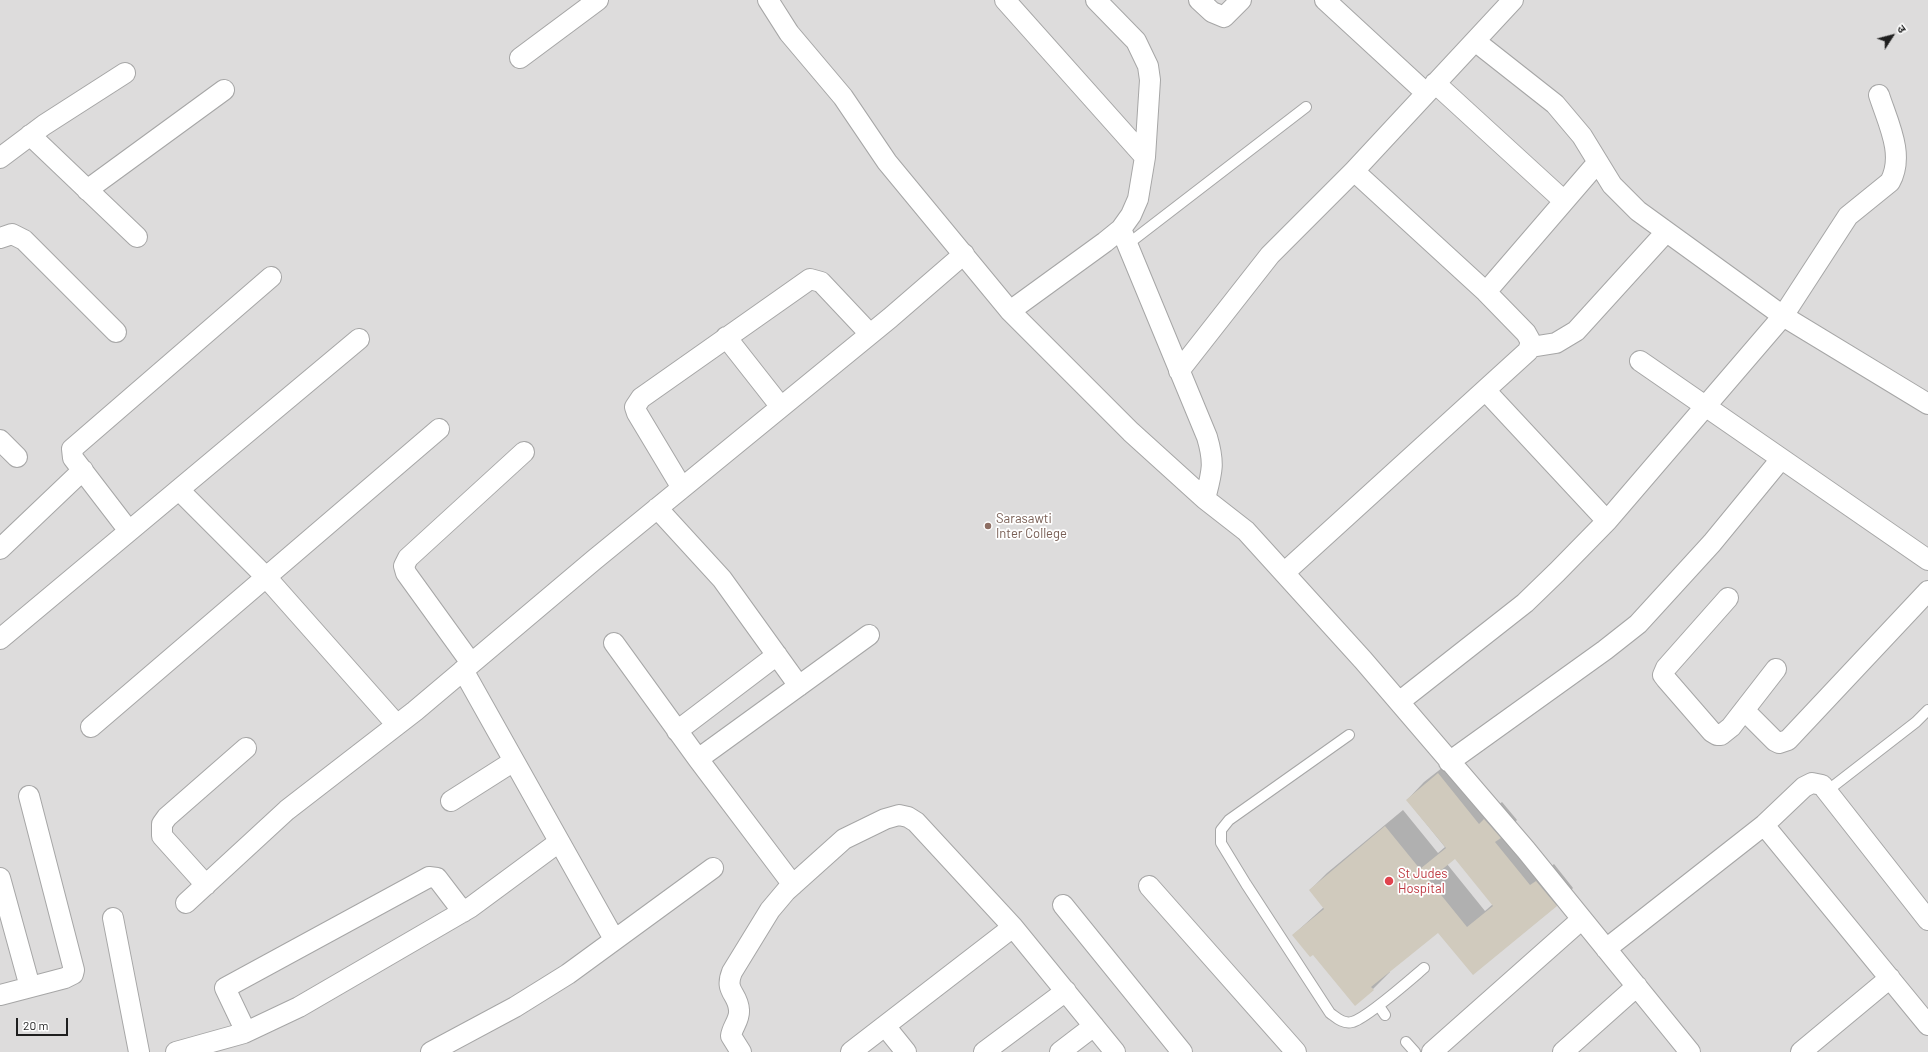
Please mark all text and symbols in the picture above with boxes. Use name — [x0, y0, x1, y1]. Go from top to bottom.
north arrow — [1872, 16, 1912, 56]
text: उ — [1895, 22, 1909, 35]
place label: Sarasawti Inter College — [996, 511, 1067, 542]
marker: Sarasawti Inter College — [983, 521, 993, 531]
place label: St Judes Hospital — [1398, 866, 1448, 897]
marker: St Judes Hospital — [1383, 875, 1395, 887]
scale bar — [18, 1010, 70, 1036]
text: 20 m — [23, 1018, 49, 1032]

